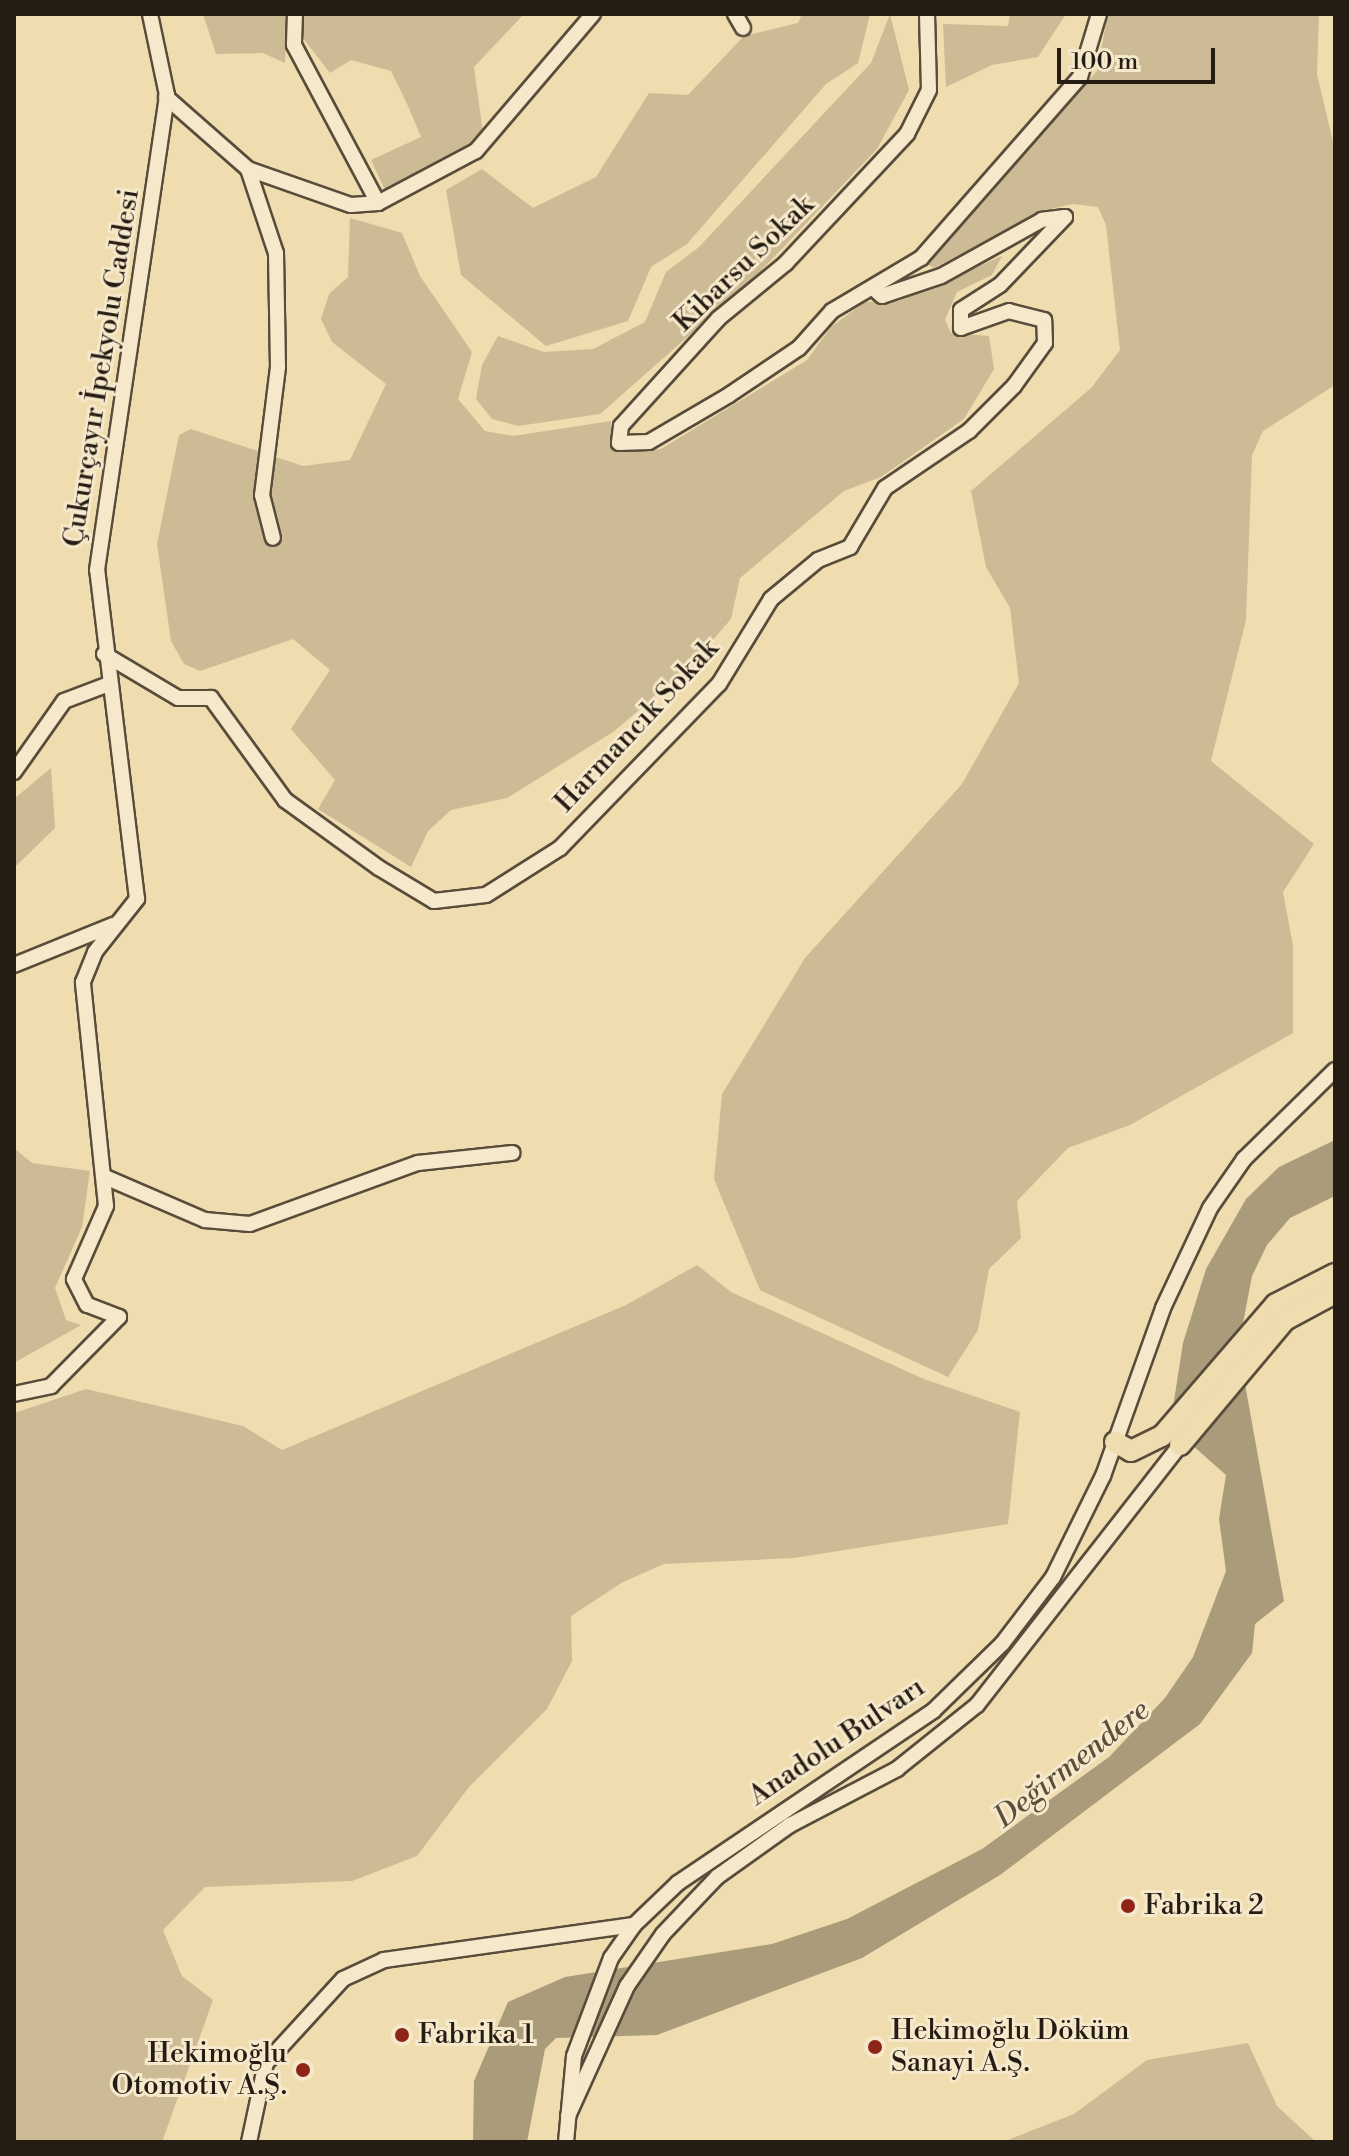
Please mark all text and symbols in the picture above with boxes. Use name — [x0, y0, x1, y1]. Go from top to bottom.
scale bar — [1061, 32, 1219, 82]
text: 100 m — [1071, 47, 1138, 77]
street label: Çukurçayır İpekyolu Caddesi — [57, 187, 147, 549]
street label: Kibarsu Sokak — [667, 189, 821, 339]
street label: Harmancık Sokak — [548, 632, 726, 820]
street label: Anadolu Bulvarı — [743, 1671, 931, 1813]
water label: Değirmendere — [987, 1692, 1157, 1836]
place label: Fabrika 2 — [1144, 1889, 1264, 1923]
marker: Fabrika 2 — [1119, 1897, 1137, 1915]
place label: Hekimoğlu Döküm Sanayi A.Ş. — [891, 2014, 1130, 2080]
place label: Fabrika 1 — [418, 2018, 534, 2052]
marker: Fabrika 1 — [393, 2026, 411, 2044]
place label: Hekimoğlu Otomotiv A.Ş. — [111, 2037, 287, 2103]
marker: Hekimoğlu Döküm Sanayi A.Ş. — [866, 2038, 884, 2056]
marker: Hekimoğlu Otomotiv A.Ş. — [294, 2061, 312, 2079]

